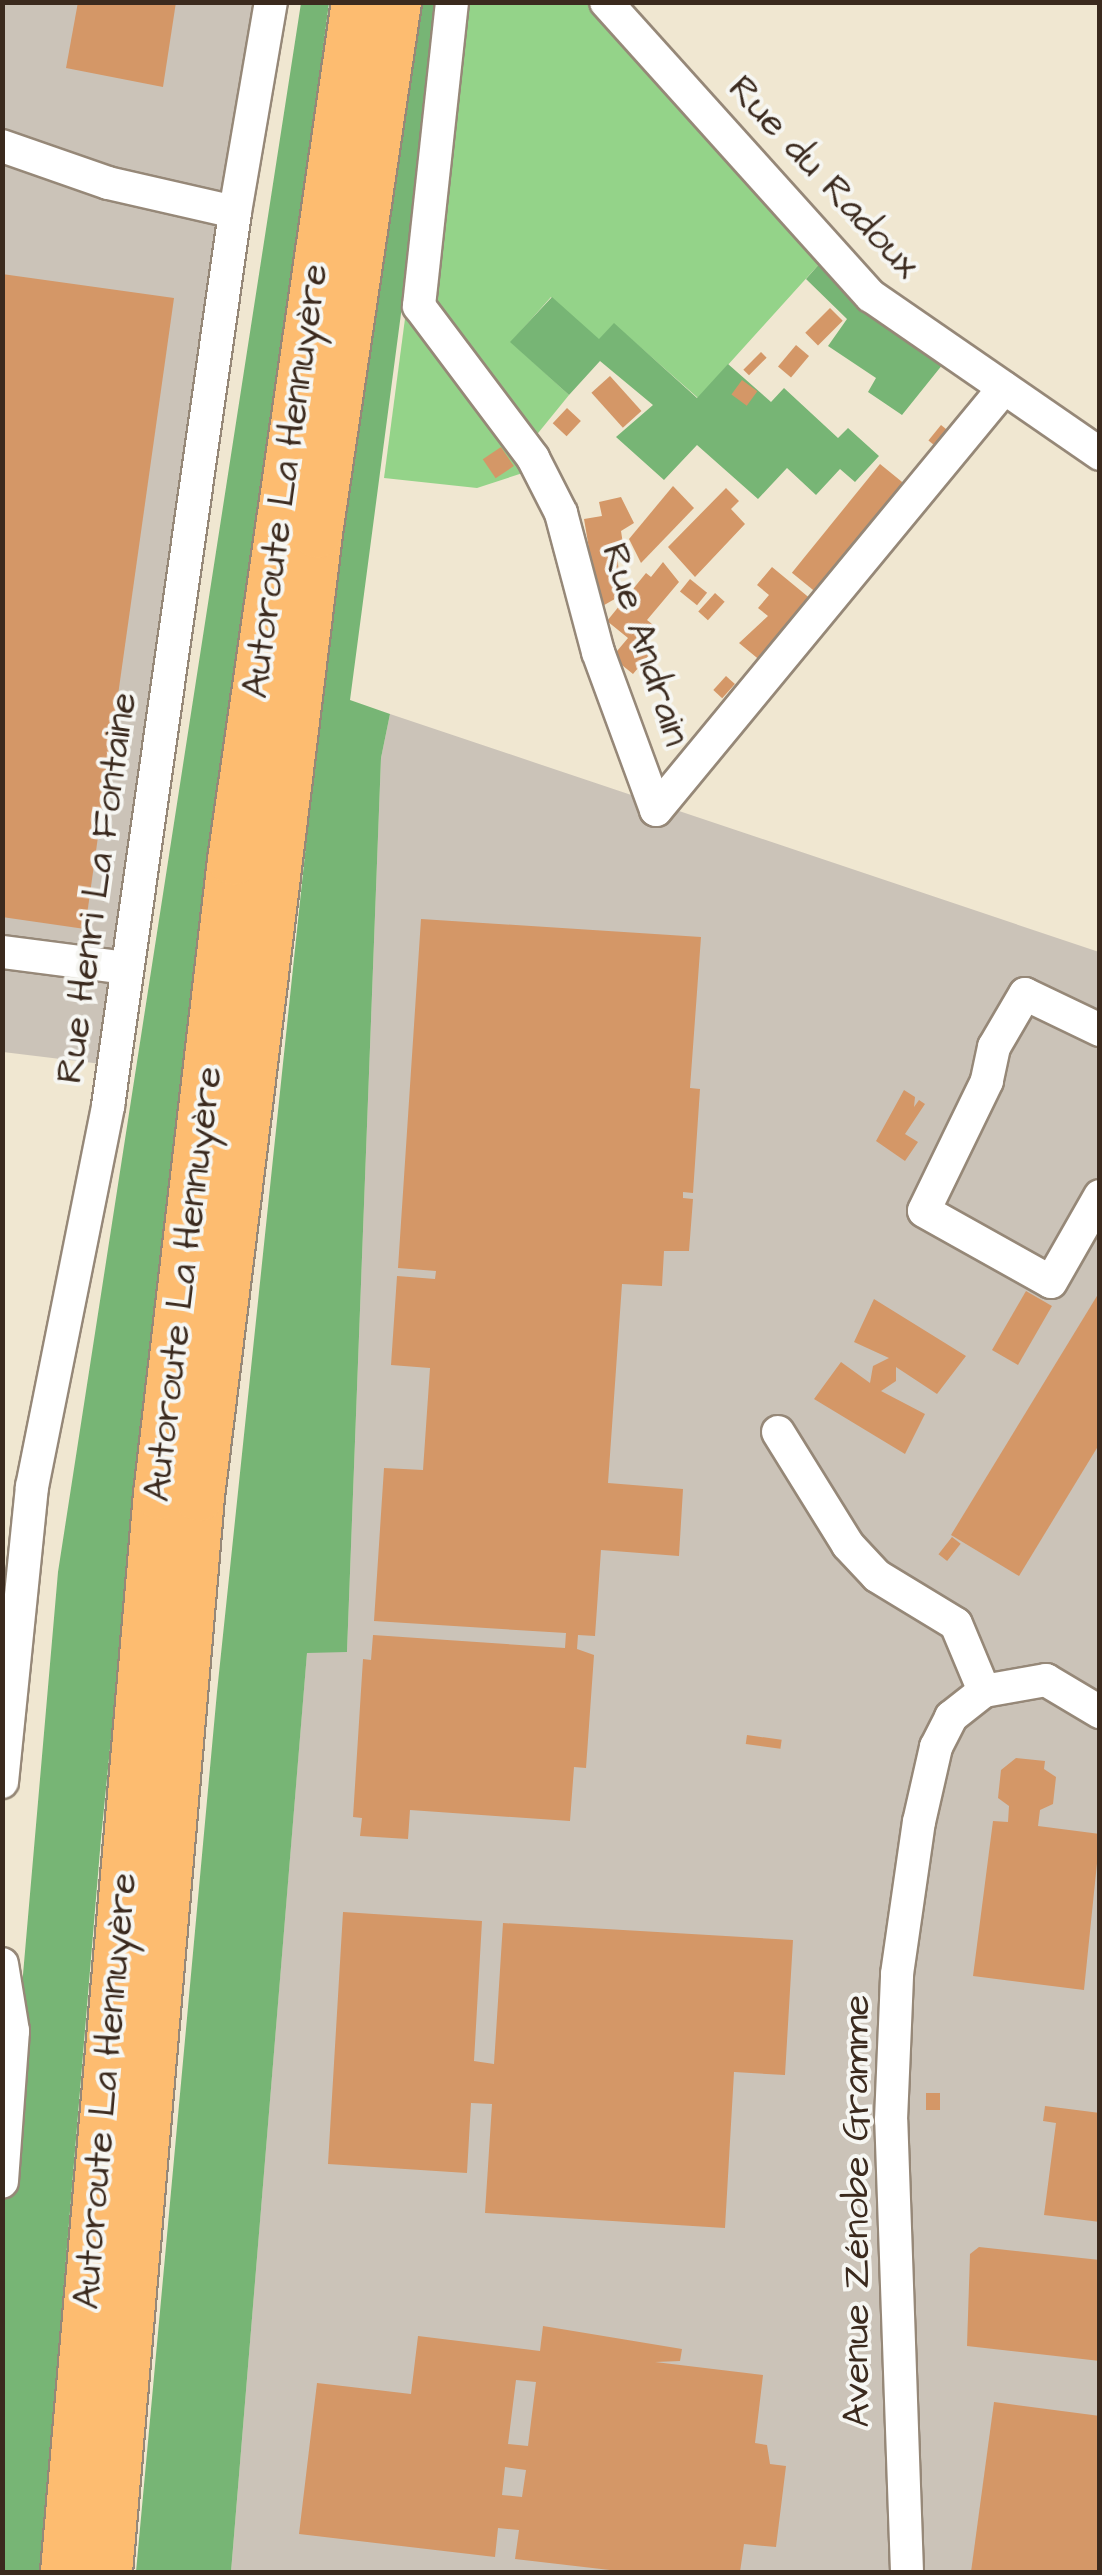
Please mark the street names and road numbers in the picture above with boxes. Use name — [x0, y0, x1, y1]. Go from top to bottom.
street label: Rue du Radoux — [717, 67, 929, 289]
street label: Autoroute La Hennuyère — [233, 261, 339, 701]
street label: Rue Andrain — [590, 538, 698, 752]
street label: Rue Henri La Fontaine — [48, 690, 148, 1086]
street label: Autoroute La Hennuyère — [135, 1064, 233, 1504]
street label: Autoroute La Hennuyère — [64, 1871, 148, 2311]
street label: Avenue Zénobe Gramme — [835, 1995, 881, 2427]

